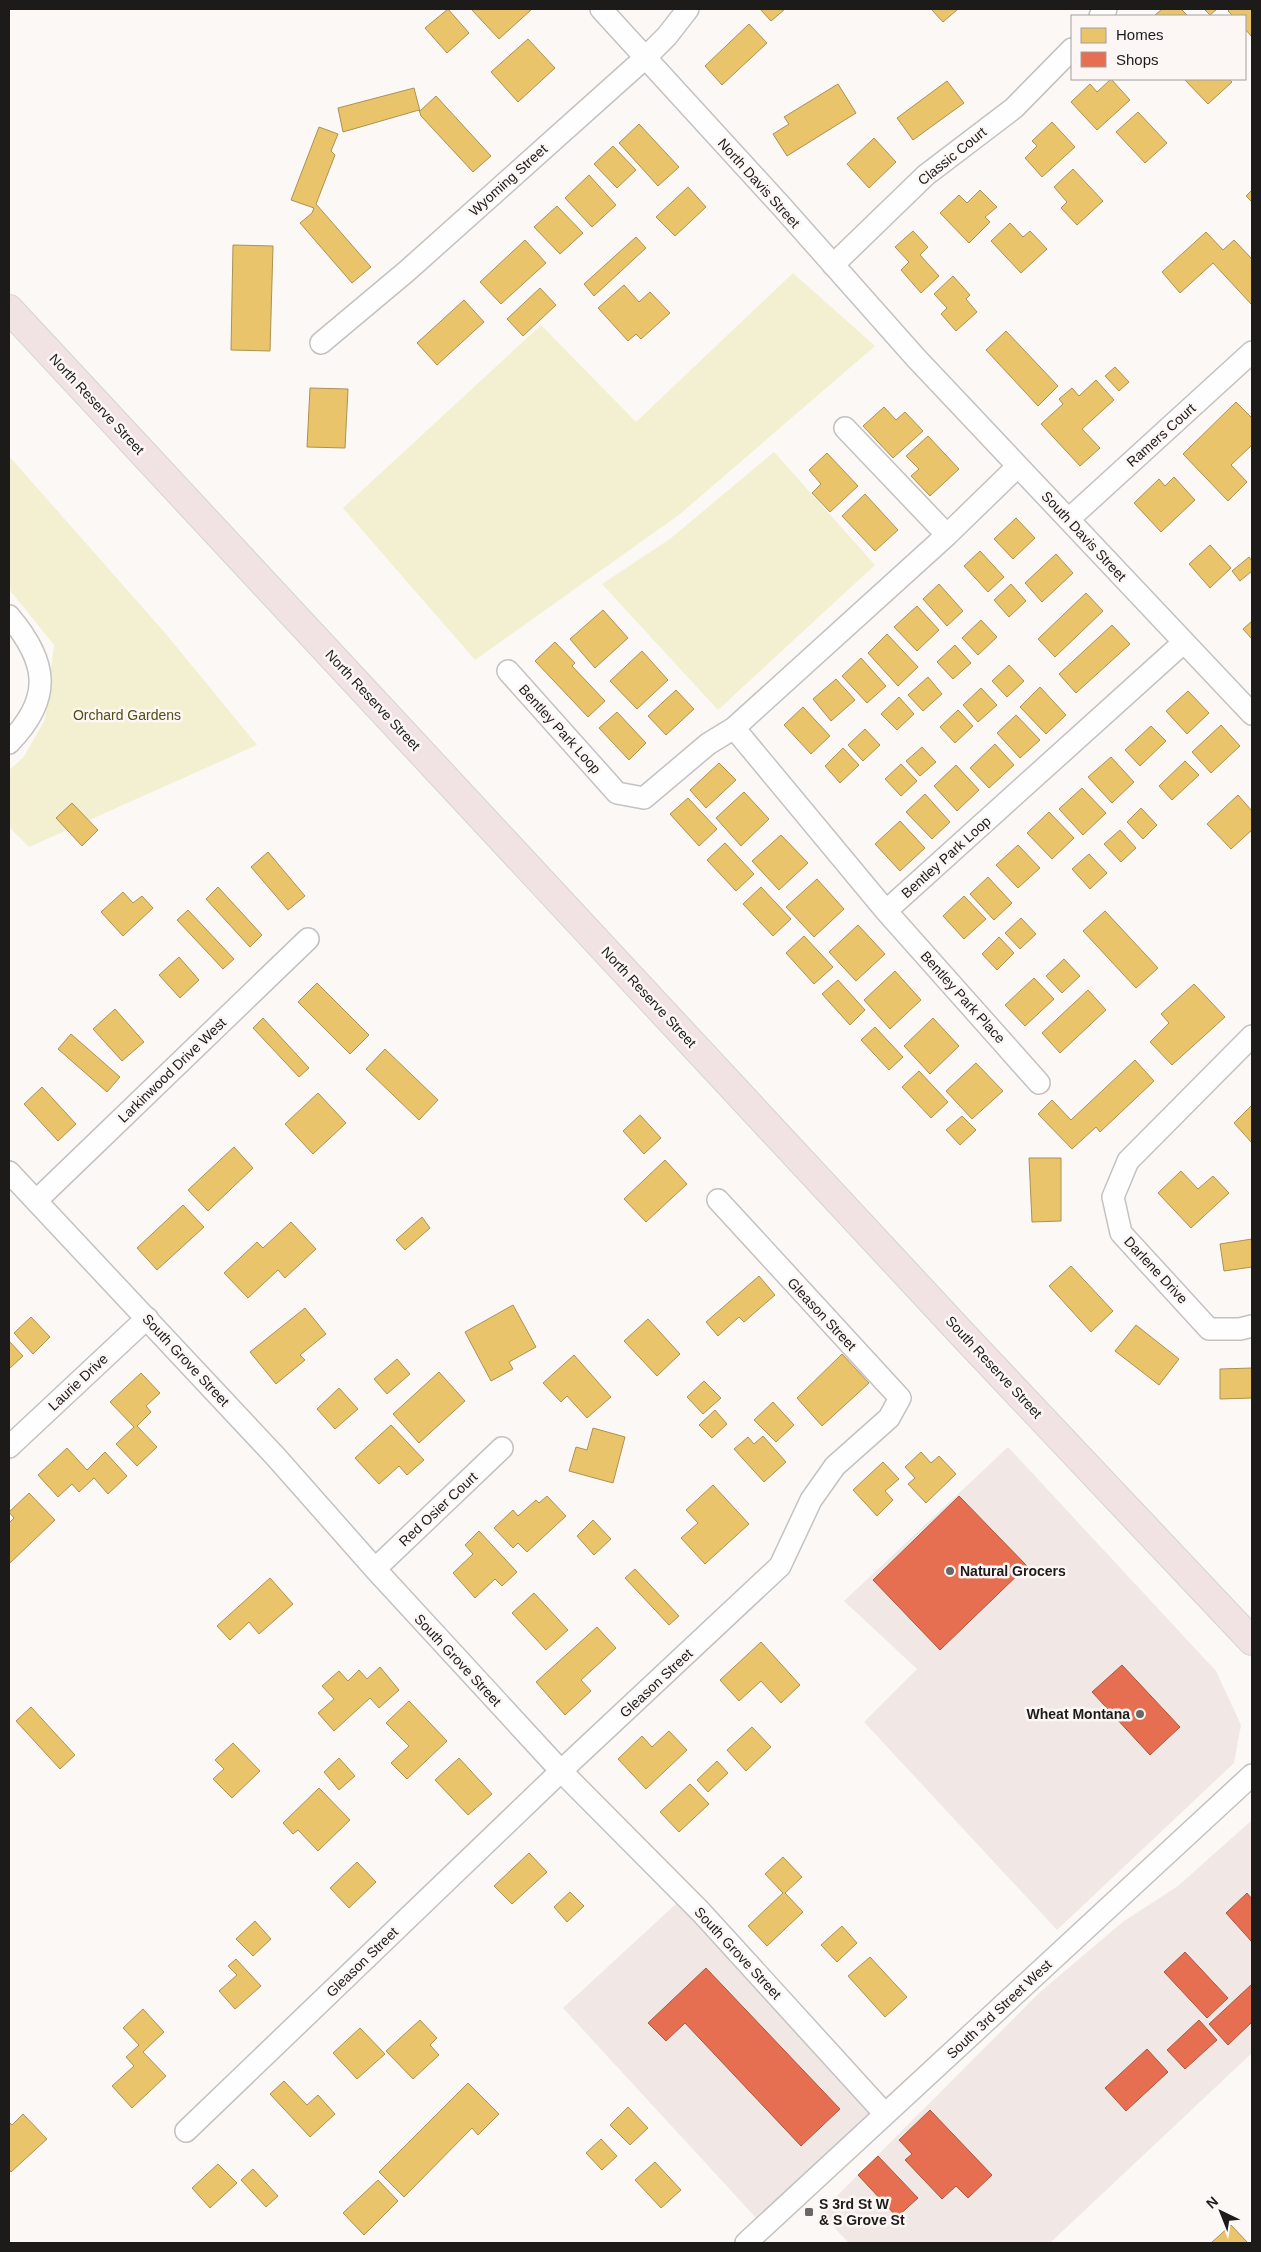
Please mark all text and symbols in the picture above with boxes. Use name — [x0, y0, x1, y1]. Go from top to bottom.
legend — [1071, 15, 1246, 80]
text: Homes — [1116, 26, 1164, 43]
text: Shops — [1116, 51, 1159, 68]
street label: Classic Court — [915, 124, 989, 188]
street label: North Davis Street — [715, 135, 803, 231]
street label: Wyoming Street — [466, 141, 550, 219]
street label: North Reserve Street — [46, 350, 148, 458]
street label: Ramers Court — [1123, 400, 1199, 470]
street label: South Davis Street — [1038, 488, 1130, 584]
street label: North Reserve Street — [322, 646, 424, 754]
street label: Bentley Park Loop — [516, 681, 604, 777]
park label: Orchard Gardens — [73, 707, 181, 723]
street label: Bentley Park Loop — [898, 813, 994, 901]
street label: North Reserve Street — [598, 943, 700, 1051]
street label: Bentley Park Place — [917, 948, 1009, 1046]
street label: Larkinwood Drive West — [115, 1014, 229, 1126]
street label: Darlene Drive — [1121, 1233, 1191, 1307]
street label: Gleason Street — [784, 1274, 860, 1354]
street label: South Grove Street — [139, 1311, 233, 1409]
street label: South Reserve Street — [943, 1313, 1046, 1421]
street label: Laurie Drive — [45, 1350, 111, 1414]
street label: Red Osier Court — [396, 1469, 481, 1549]
place label: Natural Grocers — [960, 1563, 1066, 1579]
marker: Natural Grocers — [944, 1565, 956, 1577]
street label: South Grove Street — [411, 1611, 505, 1709]
street label: Gleason Street — [616, 1645, 696, 1721]
place label: Wheat Montana — [1027, 1706, 1130, 1722]
marker: Wheat Montana — [1134, 1708, 1146, 1720]
street label: South Grove Street — [691, 1904, 785, 2002]
street label: Gleason Street — [323, 1924, 401, 2000]
street label: South 3rd Street West — [943, 1956, 1055, 2062]
north arrow — [1196, 2187, 1246, 2237]
text: N — [1203, 2193, 1221, 2212]
place label: S 3rd St W & S Grove St — [819, 2196, 905, 2228]
marker: S 3rd St W & S Grove St — [803, 2206, 815, 2218]

